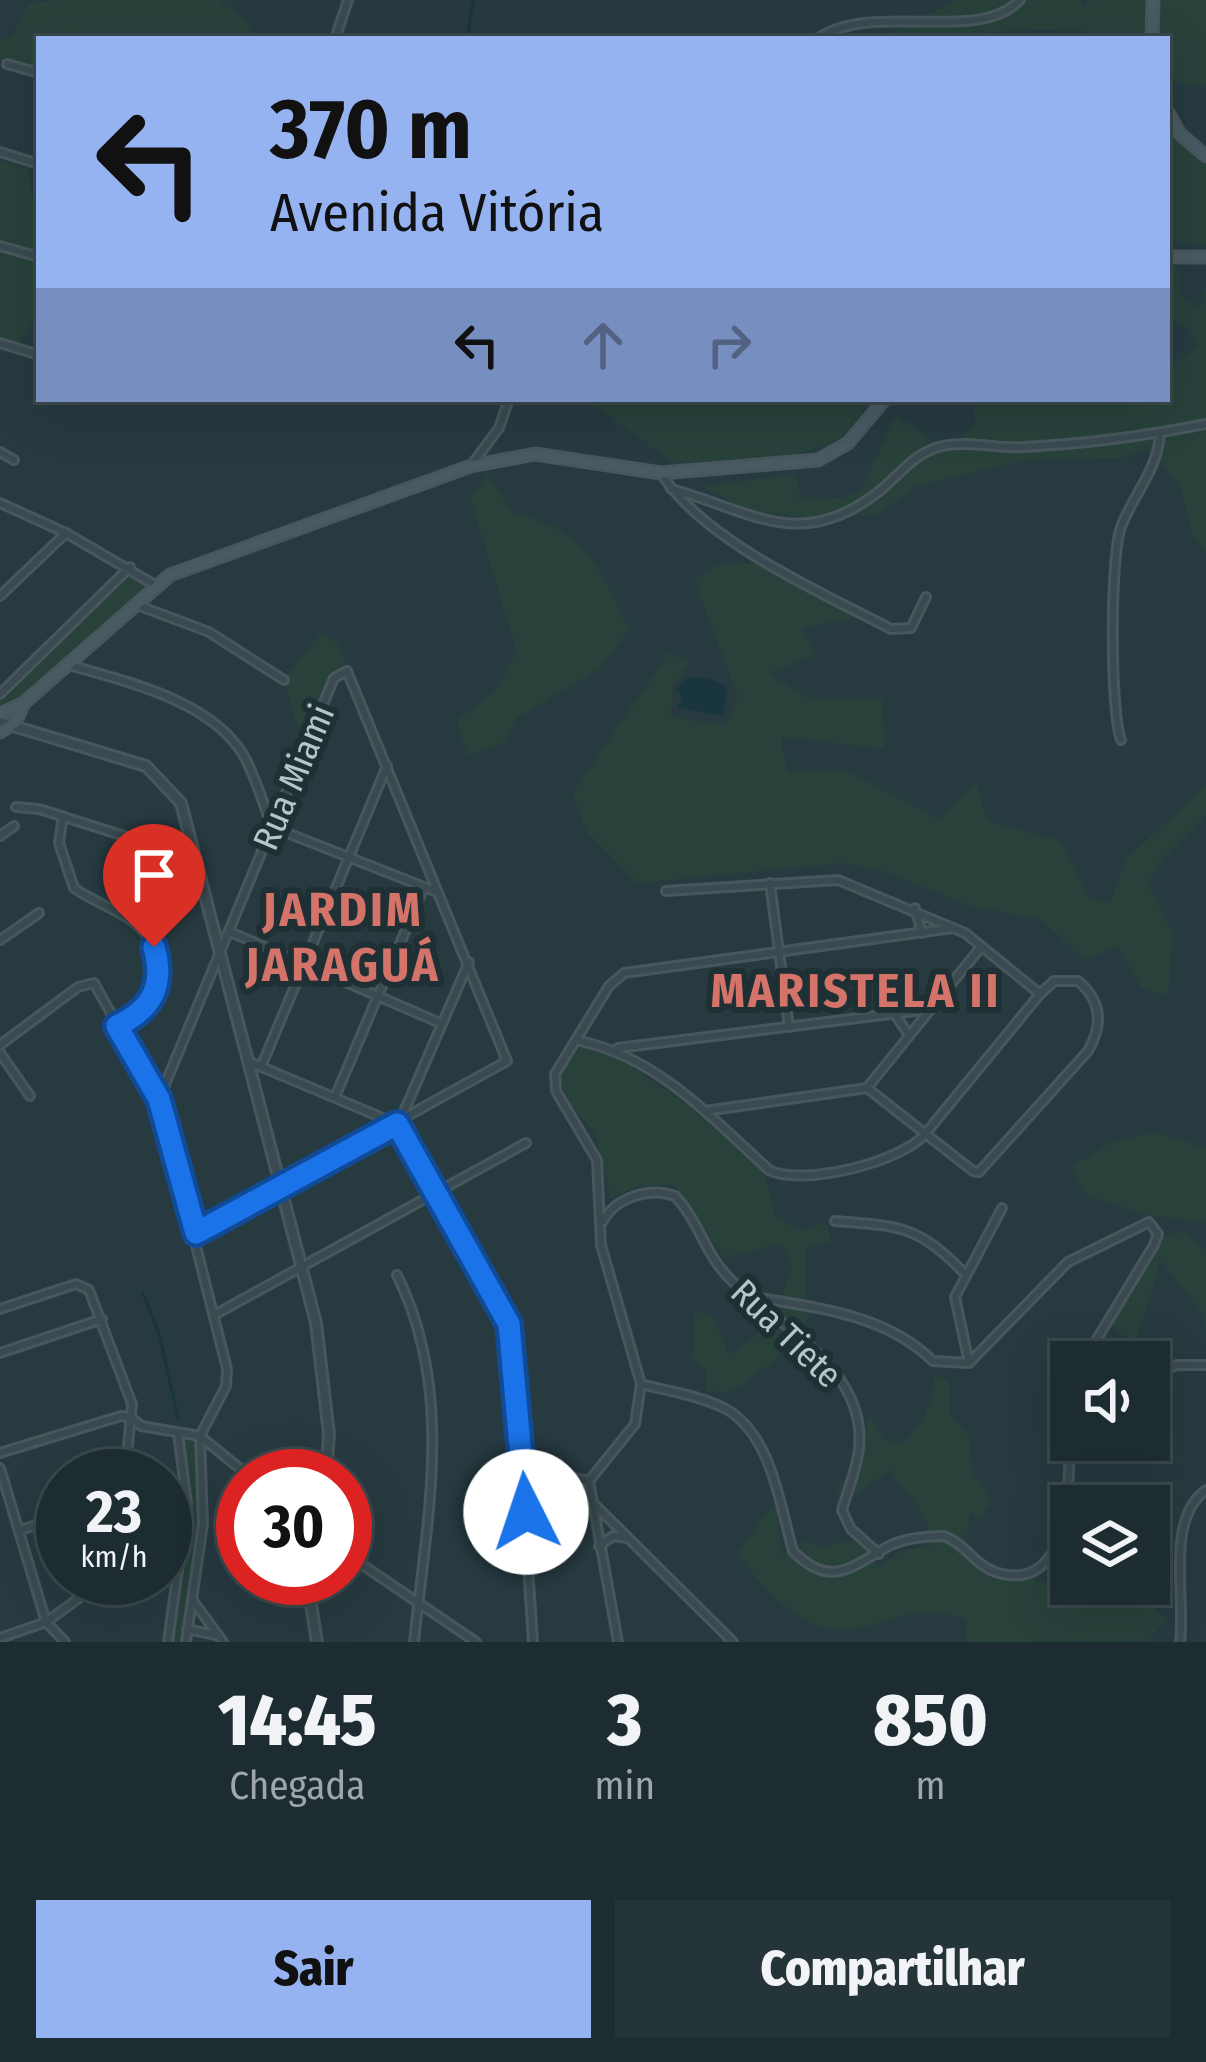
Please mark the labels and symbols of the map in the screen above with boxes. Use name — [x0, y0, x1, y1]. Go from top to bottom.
street label: Rua Miami — [244, 698, 344, 857]
pin — [103, 824, 205, 947]
district label: JARDIM JARAGUÁ — [244, 881, 441, 994]
district label: MARISTELA II — [711, 962, 1001, 1020]
street label: Rua Tiete — [722, 1270, 851, 1397]
speed limit sign: 30 — [216, 1449, 372, 1605]
position arrow — [463, 1449, 589, 1575]

